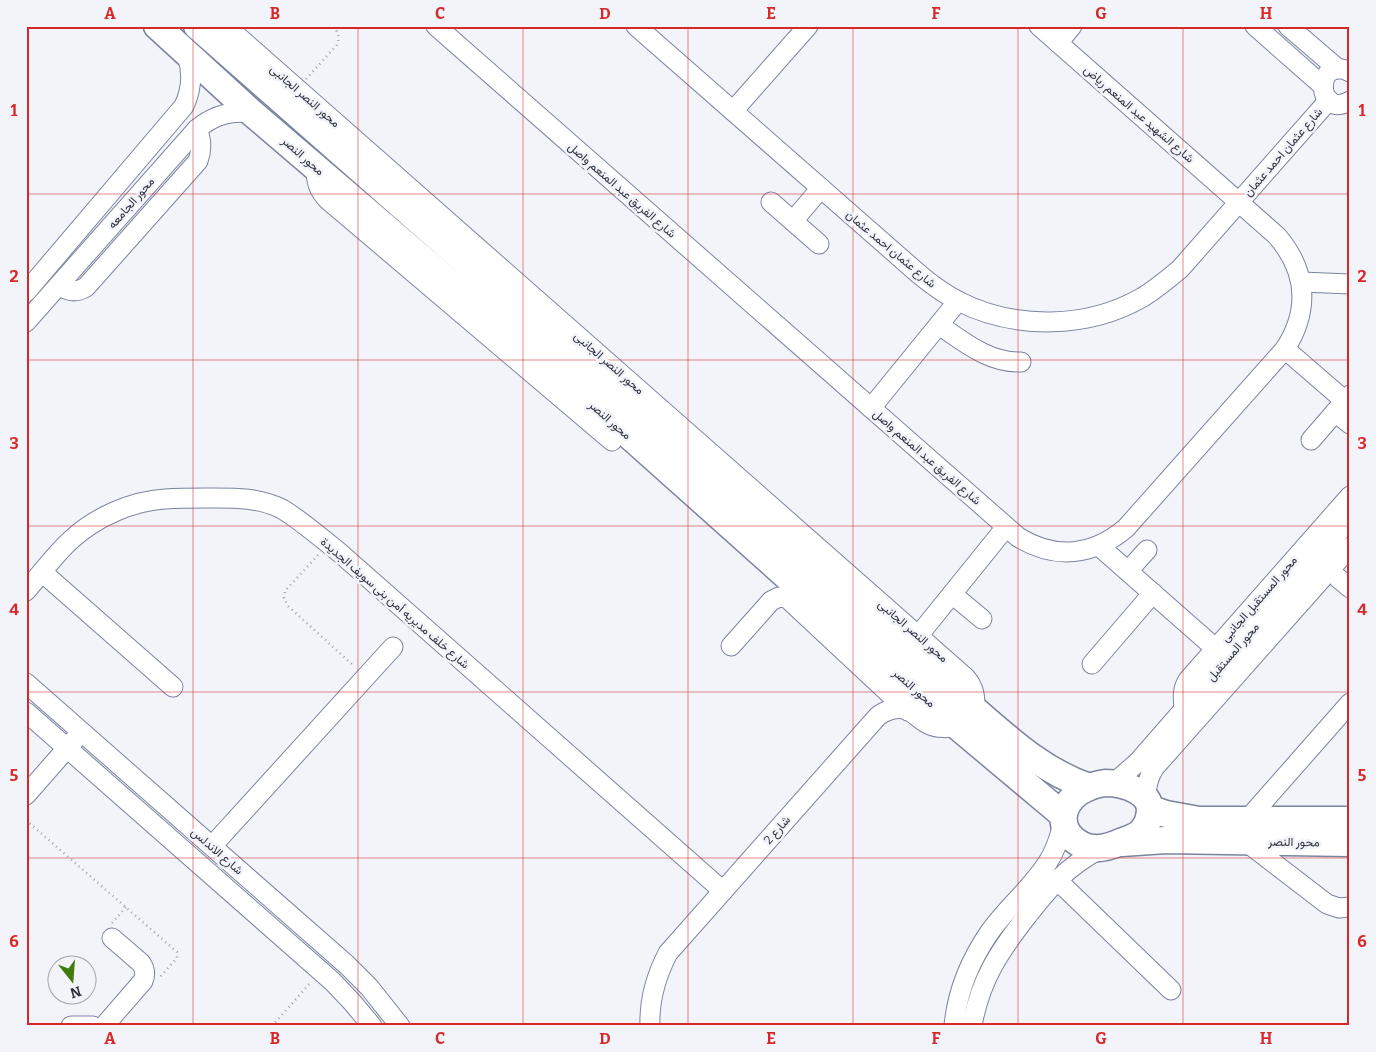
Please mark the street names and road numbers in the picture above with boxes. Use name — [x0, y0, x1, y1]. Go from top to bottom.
street label: محور النصر الجانبى — [267, 62, 343, 131]
street label: شارع الشهيد عبد المنعم رياض — [1080, 62, 1197, 167]
street label: شارع عثمان احمد عثمان — [1241, 105, 1327, 200]
street label: محور النصر — [277, 133, 327, 179]
street label: شارع الفريق عبد المنعم واصل — [564, 139, 679, 242]
street label: محور الجامعه — [105, 174, 158, 232]
street label: شارع عثمان احمد عثمان — [842, 207, 939, 292]
street label: محور النصر الجانبى — [571, 329, 647, 398]
street label: محور النصر — [584, 397, 634, 443]
street label: شارع الفريق عبد المنعم واصل — [869, 406, 984, 509]
street label: شارع خلف مديريه أمن بنى سويف الجديدة — [316, 535, 472, 673]
street label: محور المستقبل الجانبى — [1218, 553, 1301, 645]
street label: محور النصر الجانبى — [875, 597, 951, 666]
street label: محور المستقبل — [1204, 620, 1263, 685]
street label: محور النصر — [888, 665, 938, 711]
street label: شارع 2 — [761, 813, 795, 848]
street label: شارع الاندلس — [187, 825, 246, 879]
street label: محور النصر — [1267, 835, 1320, 850]

